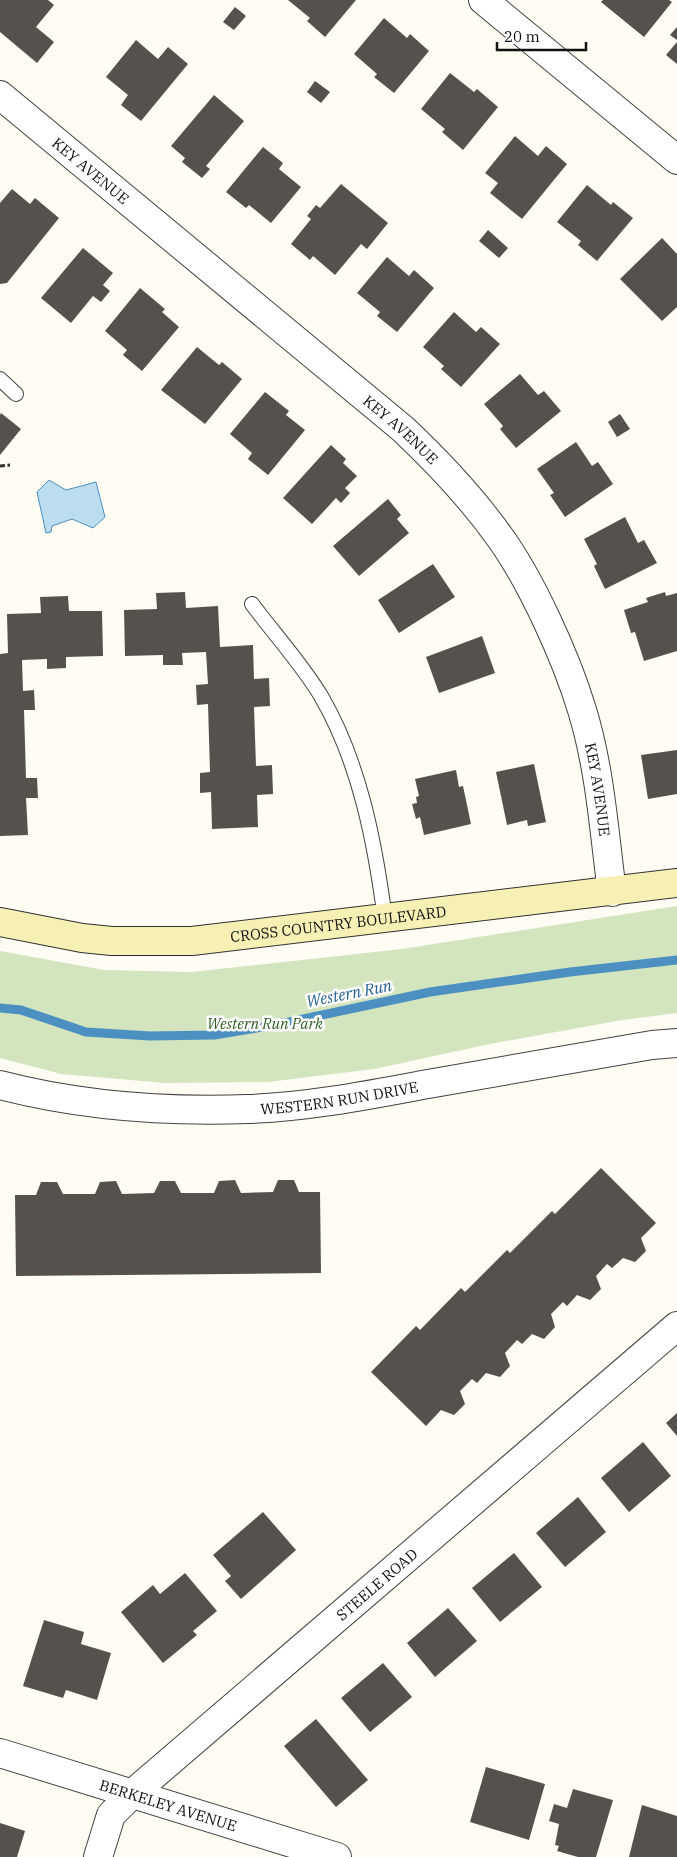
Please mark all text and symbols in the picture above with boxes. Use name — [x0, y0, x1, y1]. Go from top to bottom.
scale bar — [497, 20, 586, 52]
text: 20 m — [504, 27, 540, 46]
street label: KEY AVENUE — [48, 133, 133, 208]
street label: KEY AVENUE — [360, 391, 442, 468]
street label: KEY AVENUE — [581, 741, 615, 837]
street label: CROSS COUNTRY BOULEVARD — [229, 901, 447, 946]
water label: Western Run — [304, 975, 394, 1011]
park label: Western Run Park — [207, 1014, 323, 1033]
street label: WESTERN RUN DRIVE — [260, 1077, 420, 1118]
street label: STEELE ROAD — [332, 1544, 421, 1624]
street label: BERKELEY AVENUE — [97, 1775, 239, 1835]

